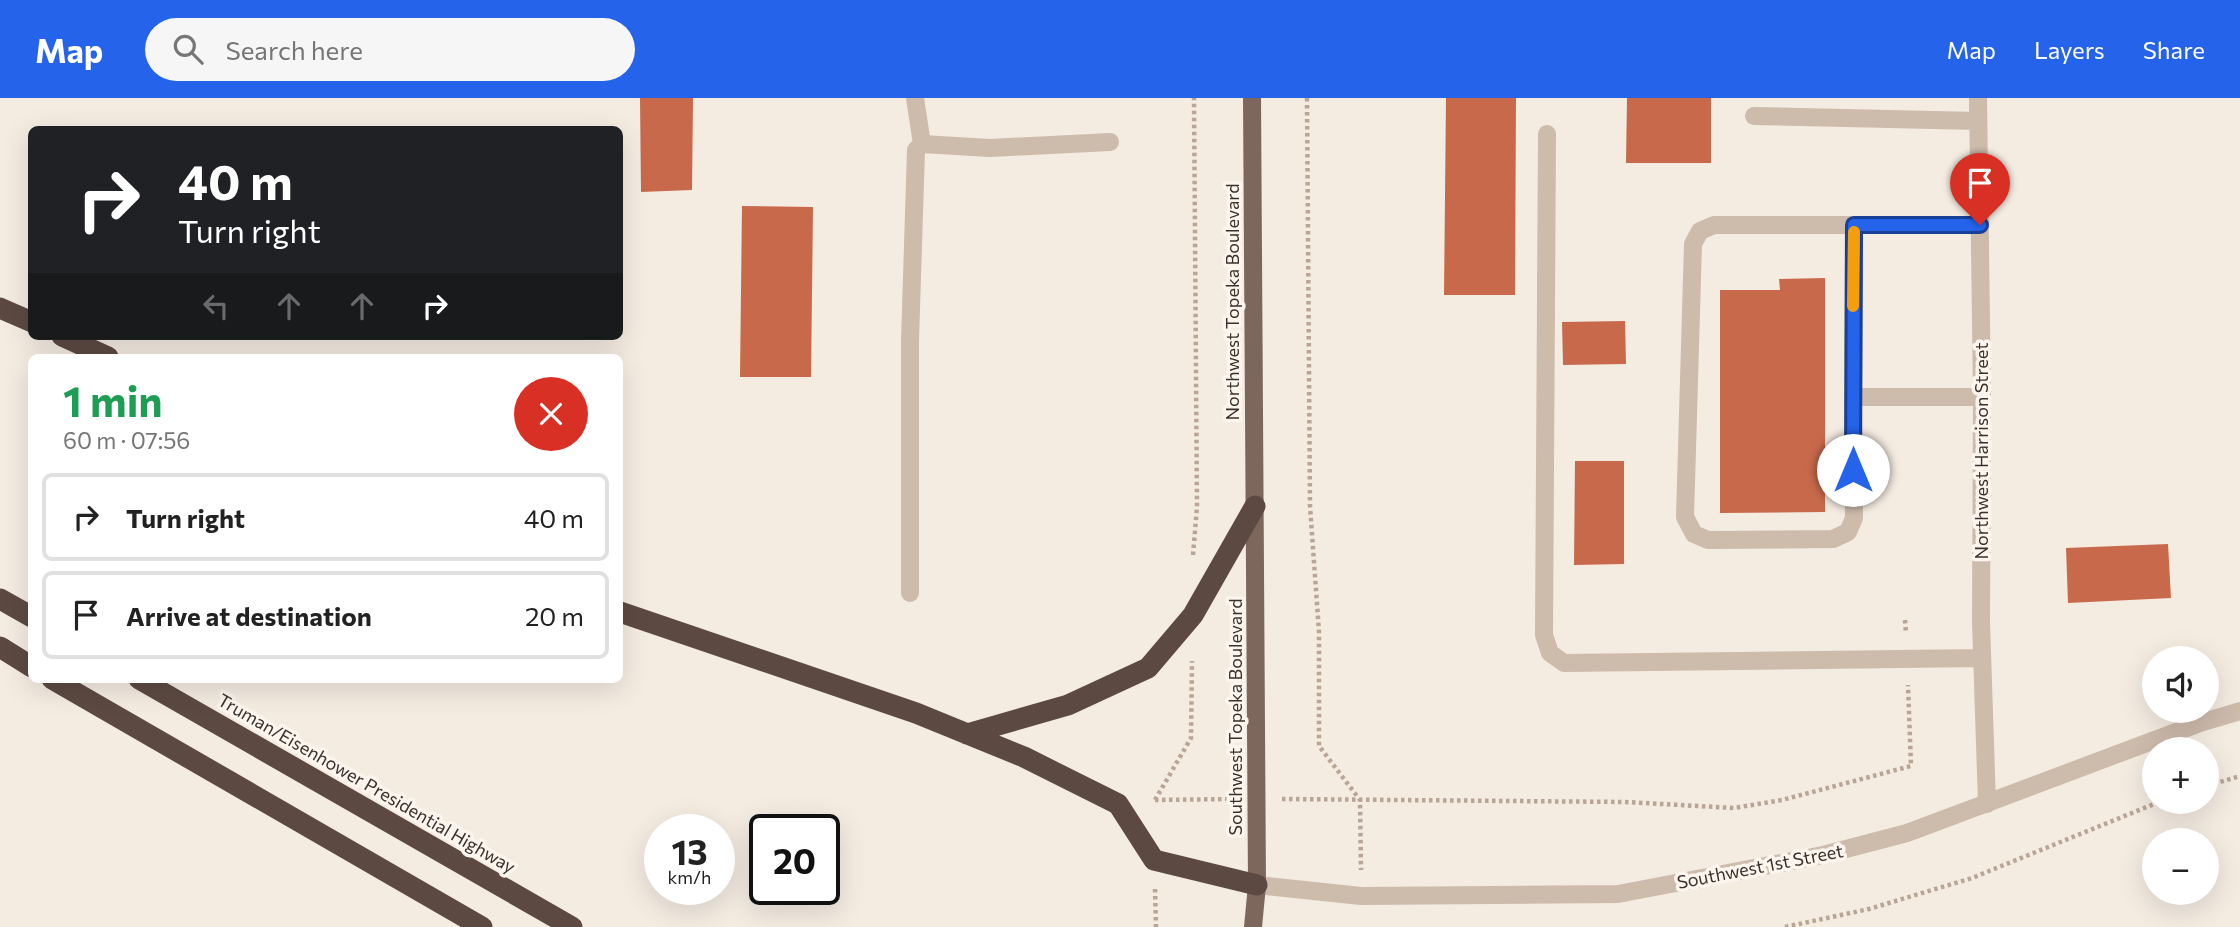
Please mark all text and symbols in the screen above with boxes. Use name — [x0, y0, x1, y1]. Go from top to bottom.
search box — [145, 18, 635, 81]
text: Map — [35, 29, 103, 70]
icon: search — [169, 30, 207, 68]
text: Search here — [225, 34, 363, 65]
text: Map — [1947, 35, 1996, 64]
text: Layers — [2034, 35, 2105, 64]
text: Share — [2143, 35, 2205, 64]
text: 40 m — [178, 150, 293, 210]
pin — [1950, 153, 2010, 225]
icon: right — [63, 154, 154, 245]
icon: arrive — [1961, 164, 1999, 202]
street label: Northwest Topeka Boulevard — [1221, 183, 1243, 421]
text: Turn right — [178, 210, 321, 250]
icon: left — [197, 287, 235, 325]
icon: ahead — [270, 287, 308, 325]
icon: ahead — [343, 287, 381, 325]
icon: right — [416, 287, 454, 325]
street label: Northwest Harrison Street — [1970, 342, 1992, 560]
text: 1 min — [63, 374, 163, 426]
button: close — [514, 377, 588, 451]
text: 60 m · 07:56 — [63, 426, 190, 454]
position arrow — [1816, 433, 1890, 507]
icon: right — [67, 498, 105, 536]
text: Turn right — [126, 502, 245, 533]
text: 40 m — [524, 502, 584, 533]
icon: arrive — [67, 596, 105, 634]
street label: Southwest Topeka Boulevard — [1224, 598, 1246, 836]
text: Arrive at destination — [126, 600, 372, 631]
text: 20 m — [525, 600, 584, 631]
map controls — [2142, 646, 2219, 905]
button: sound — [2142, 646, 2219, 723]
street label: Truman/Eisenhower Presidential Highway — [214, 689, 520, 877]
button: + — [2142, 737, 2219, 814]
speed limit sign: 20 — [749, 814, 840, 905]
button: − — [2142, 828, 2219, 905]
text: 13 — [671, 829, 708, 872]
street label: Southwest 1st Street — [1675, 839, 1845, 893]
text: km/h — [668, 866, 711, 888]

